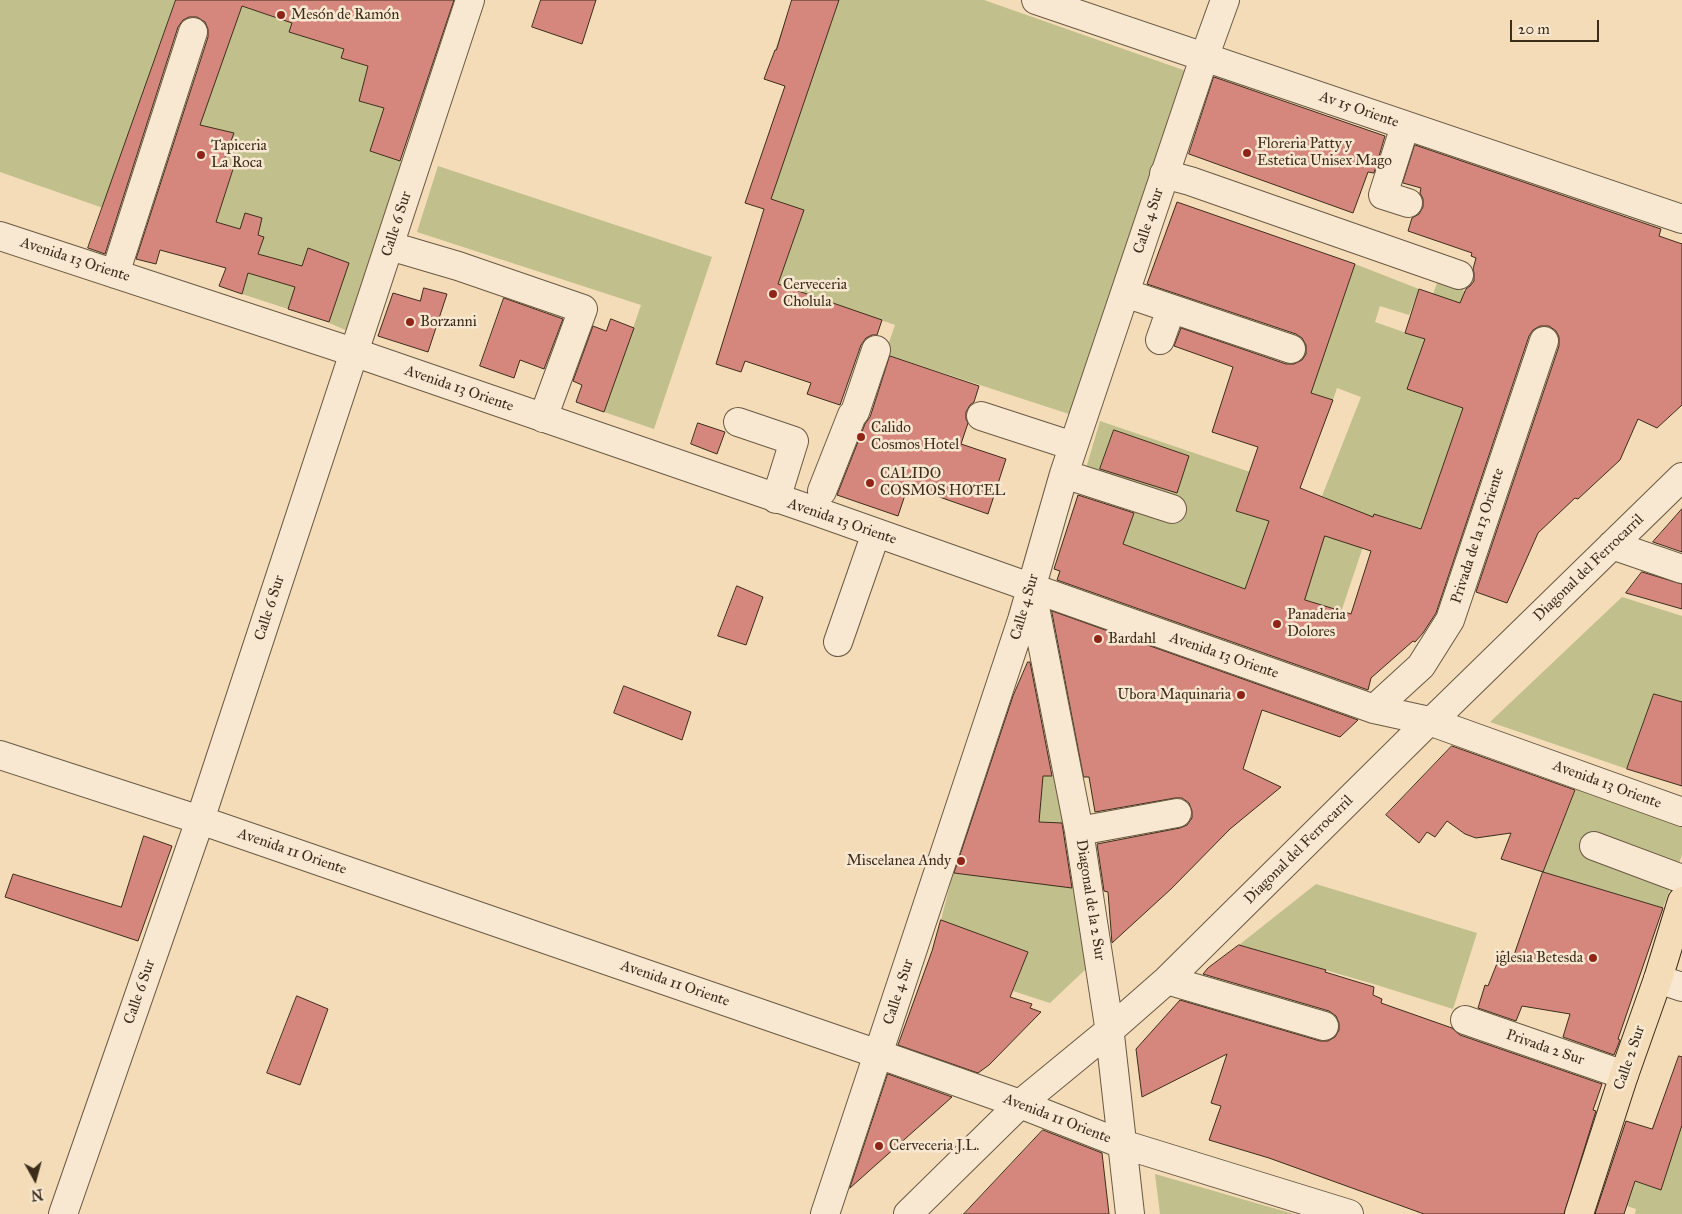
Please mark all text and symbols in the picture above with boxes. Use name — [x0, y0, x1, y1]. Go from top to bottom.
place label: Mesón de Ramón — [291, 6, 399, 24]
marker: Mesón de Ramón — [275, 9, 287, 21]
scale bar — [1512, 10, 1601, 42]
text: 20 m — [1518, 20, 1550, 38]
street label: Av 15 Oriente — [1317, 88, 1401, 132]
place label: Floreria Patty y Estetica Unisex Mago — [1257, 135, 1392, 170]
place label: Tapiceria La Roca — [211, 137, 267, 172]
marker: Floreria Patty y Estetica Unisex Mago — [1241, 147, 1253, 159]
marker: Tapiceria La Roca — [195, 149, 207, 161]
street label: Calle 4 Sur — [1130, 186, 1168, 256]
street label: Calle 6 Sur — [378, 189, 416, 259]
street label: Avenida 13 Oriente — [18, 234, 132, 286]
place label: Cerveceria Cholula — [783, 276, 847, 311]
marker: Cerveceria Cholula — [767, 288, 779, 300]
place label: Borzanni — [420, 313, 477, 331]
marker: Borzanni — [404, 316, 416, 328]
street label: Avenida 13 Oriente — [402, 362, 516, 416]
place label: Calido Cosmos Hotel — [871, 419, 959, 454]
marker: Calido Cosmos Hotel — [855, 431, 867, 443]
place label: CALIDO COSMOS HOTEL — [880, 465, 1005, 500]
street label: Privada de la 13 Oriente — [1448, 466, 1508, 606]
marker: CALIDO COSMOS HOTEL — [864, 477, 876, 489]
street label: Avenida 13 Oriente — [785, 495, 899, 549]
street label: Diagonal del Ferrocarril — [1530, 511, 1648, 625]
street label: Calle 4 Sur — [1007, 572, 1043, 642]
street label: Calle 6 Sur — [251, 573, 289, 643]
place label: Panaderia Dolores — [1287, 606, 1346, 641]
marker: Panaderia Dolores — [1271, 618, 1283, 630]
street label: Avenida 13 Oriente — [1167, 629, 1281, 683]
place label: Bardahl — [1108, 630, 1156, 648]
marker: Bardahl — [1092, 633, 1104, 645]
place label: Ubora Maquinaria — [1117, 686, 1231, 704]
marker: Ubora Maquinaria — [1235, 689, 1247, 701]
street label: Avenida 13 Oriente — [1550, 757, 1664, 813]
street label: Diagonal del Ferrocarril — [1241, 792, 1357, 908]
street label: Avenida 11 Oriente — [235, 825, 349, 879]
street label: Diagonal de la 2 Sur — [1072, 838, 1108, 962]
place label: Miscelanea Andy — [846, 852, 951, 870]
marker: Miscelanea Andy — [955, 855, 967, 867]
place label: iglesia Betesda — [1495, 949, 1583, 967]
marker: iglesia Betesda — [1587, 952, 1599, 964]
street label: Calle 6 Sur — [121, 957, 159, 1027]
street label: Avenida 11 Oriente — [618, 957, 732, 1011]
street label: Calle 4 Sur — [880, 957, 918, 1027]
street label: Calle 2 Sur — [1611, 1023, 1649, 1093]
street label: Privada 2 Sur — [1504, 1026, 1586, 1070]
street label: Avenida 11 Oriente — [1001, 1090, 1113, 1148]
place label: Cerveceria J.L. — [889, 1137, 979, 1155]
marker: Cerveceria J.L. — [873, 1140, 885, 1152]
north arrow — [10, 1154, 60, 1204]
text: N — [30, 1185, 44, 1204]

